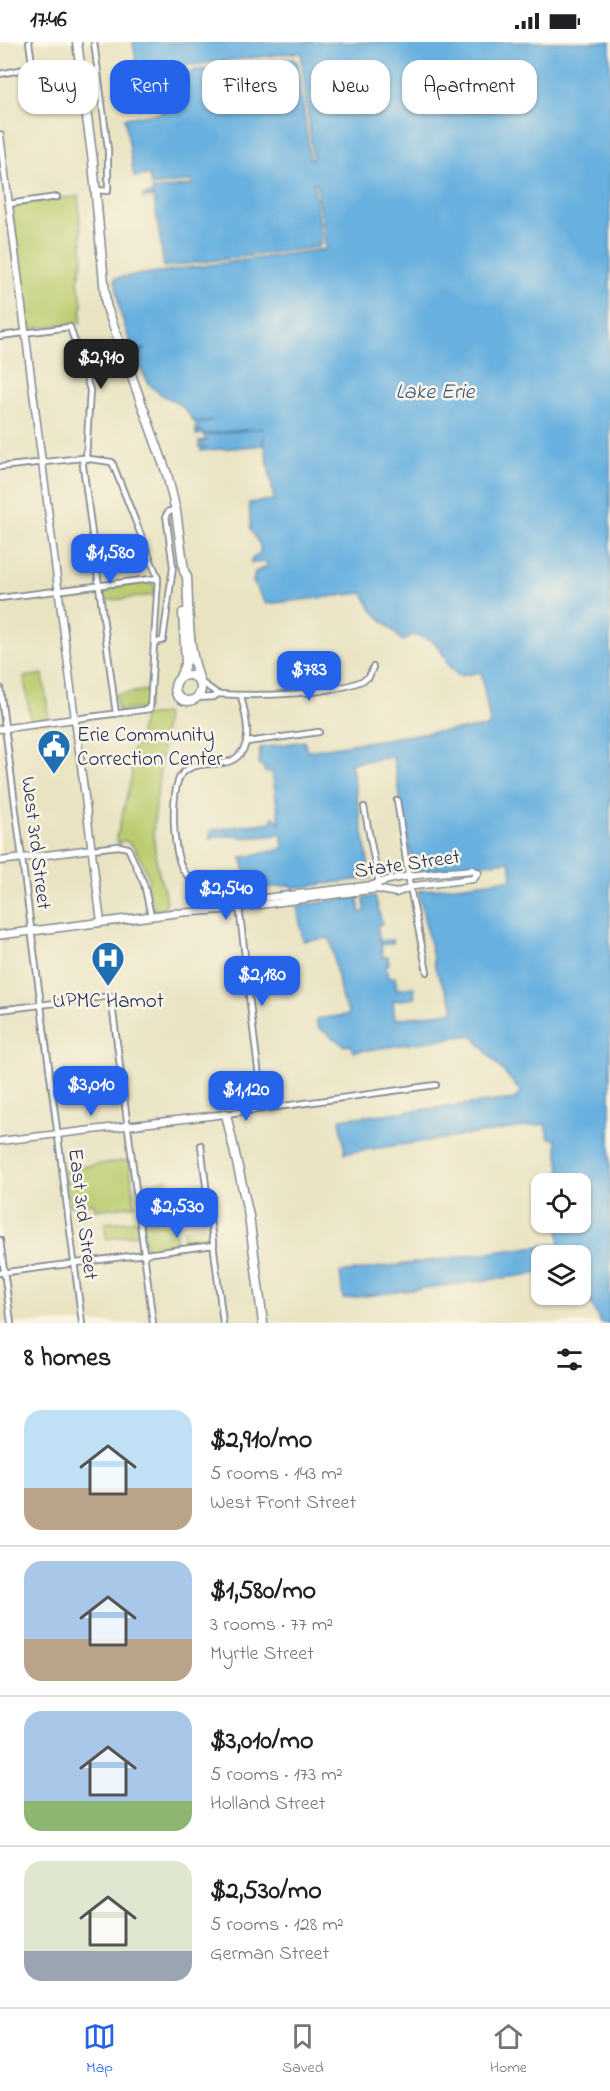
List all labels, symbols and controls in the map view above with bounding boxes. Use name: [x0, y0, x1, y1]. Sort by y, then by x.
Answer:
text: 17:46: [30, 5, 67, 37]
chip: Buy: [18, 60, 98, 114]
chip: Rent: [110, 60, 190, 114]
chip: Filters: [202, 60, 299, 114]
chip: New: [311, 60, 390, 114]
chip: Apartment: [402, 60, 537, 114]
pin: $2,910: [52, 339, 150, 390]
text: $2,910: [78, 344, 124, 373]
water label: Lake Erie: [396, 377, 476, 409]
pin: $1,580: [61, 534, 159, 585]
text: $1,580: [85, 539, 135, 568]
pin: $783: [273, 651, 345, 702]
text: $783: [291, 656, 327, 685]
place label: Erie Community Correction Center: [77, 721, 223, 775]
public building icon: Erie Community Correction Center: [36, 728, 72, 775]
street label: West 3rd Street: [12, 775, 58, 911]
street label: State Street: [352, 843, 462, 887]
pin: $2,540: [177, 870, 275, 921]
text: $2,540: [199, 875, 253, 904]
hospital icon: UPMC Hamot: [90, 940, 126, 987]
pin: $2,180: [213, 956, 311, 1007]
text: $2,180: [238, 961, 286, 990]
place label: UPMC Hamot: [52, 987, 164, 1017]
pin: $3,010: [42, 1066, 140, 1117]
text: $3,010: [67, 1071, 115, 1100]
pin: $1,120: [197, 1071, 295, 1122]
text: $1,120: [223, 1076, 269, 1105]
street label: East 3rd Street: [59, 1147, 105, 1282]
map controls: [531, 1173, 591, 1305]
button: locate: [531, 1173, 591, 1233]
pin: $2,530: [128, 1188, 226, 1239]
text: $2,530: [150, 1193, 204, 1222]
button: layers: [531, 1245, 591, 1305]
text: 8 homes: [24, 1340, 111, 1378]
icon: filters: [553, 1343, 586, 1376]
text: $2,910/mo: [210, 1422, 312, 1460]
icon: home: [72, 1434, 144, 1506]
text: 5 rooms · 143 m²: [210, 1460, 343, 1489]
text: West Front Street: [210, 1489, 356, 1518]
text: $1,580/mo: [210, 1573, 316, 1611]
icon: home: [72, 1585, 144, 1657]
text: 3 rooms · 77 m²: [210, 1611, 333, 1640]
text: Myrtle Street: [210, 1640, 314, 1669]
text: $3,010/mo: [210, 1723, 313, 1761]
icon: home: [72, 1735, 144, 1807]
text: 5 rooms · 173 m²: [210, 1761, 343, 1790]
text: Holland Street: [210, 1790, 325, 1819]
text: $2,530/mo: [210, 1873, 322, 1911]
icon: home: [72, 1885, 144, 1957]
text: 5 rooms · 128 m²: [210, 1911, 344, 1940]
text: German Street: [210, 1940, 329, 1969]
tab: Map: [83, 2020, 116, 2080]
tab: Saved: [282, 2020, 324, 2080]
tab: Home: [490, 2020, 527, 2080]

